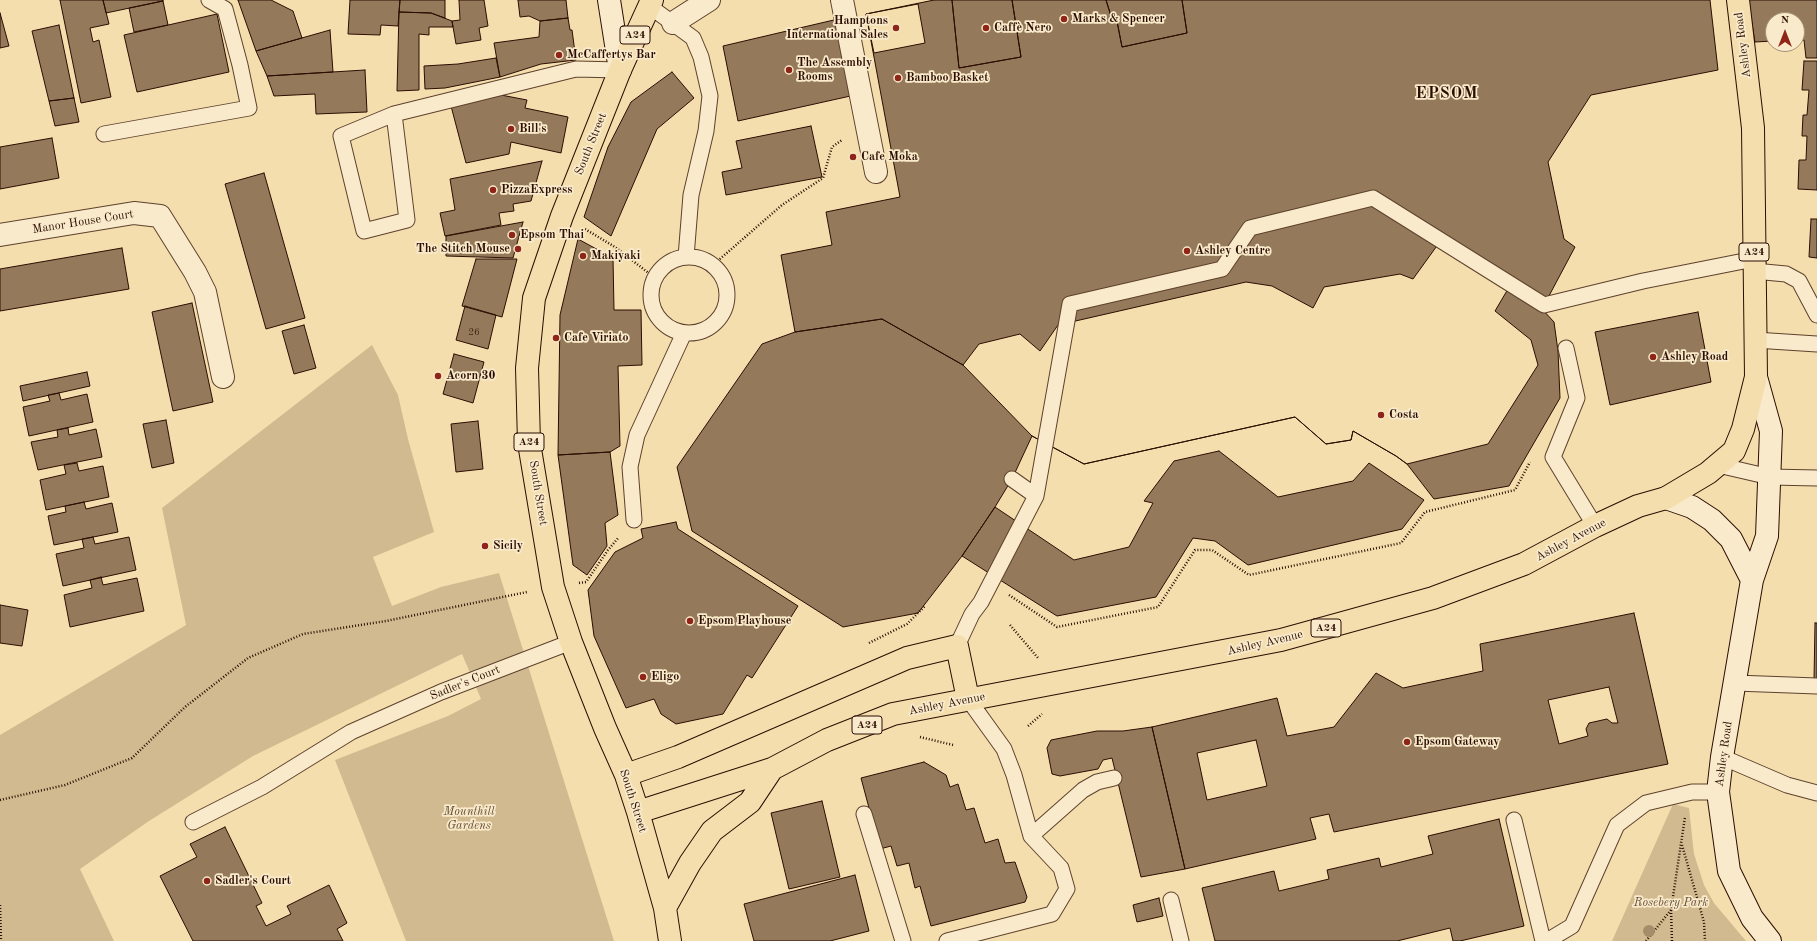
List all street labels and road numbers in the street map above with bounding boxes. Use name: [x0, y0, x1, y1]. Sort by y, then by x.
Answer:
street label: Ashley Road: [1732, 11, 1754, 79]
road number: A24: [620, 26, 650, 44]
street label: South Street: [572, 111, 610, 177]
street label: Manor House Court: [31, 207, 135, 237]
road number: A24: [1739, 243, 1769, 261]
road number: A24: [514, 433, 544, 451]
street label: South Street: [526, 459, 550, 527]
street label: Ashley Avenue: [1533, 515, 1609, 565]
road number: A24: [1311, 619, 1341, 637]
street label: Ashley Avenue: [1226, 627, 1304, 659]
street label: Sadler's Court: [428, 662, 502, 704]
street label: Ashley Avenue: [908, 690, 986, 718]
road number: A24: [852, 716, 882, 734]
street label: Ashley Road: [1712, 720, 1736, 788]
street label: South Street: [616, 768, 650, 834]

